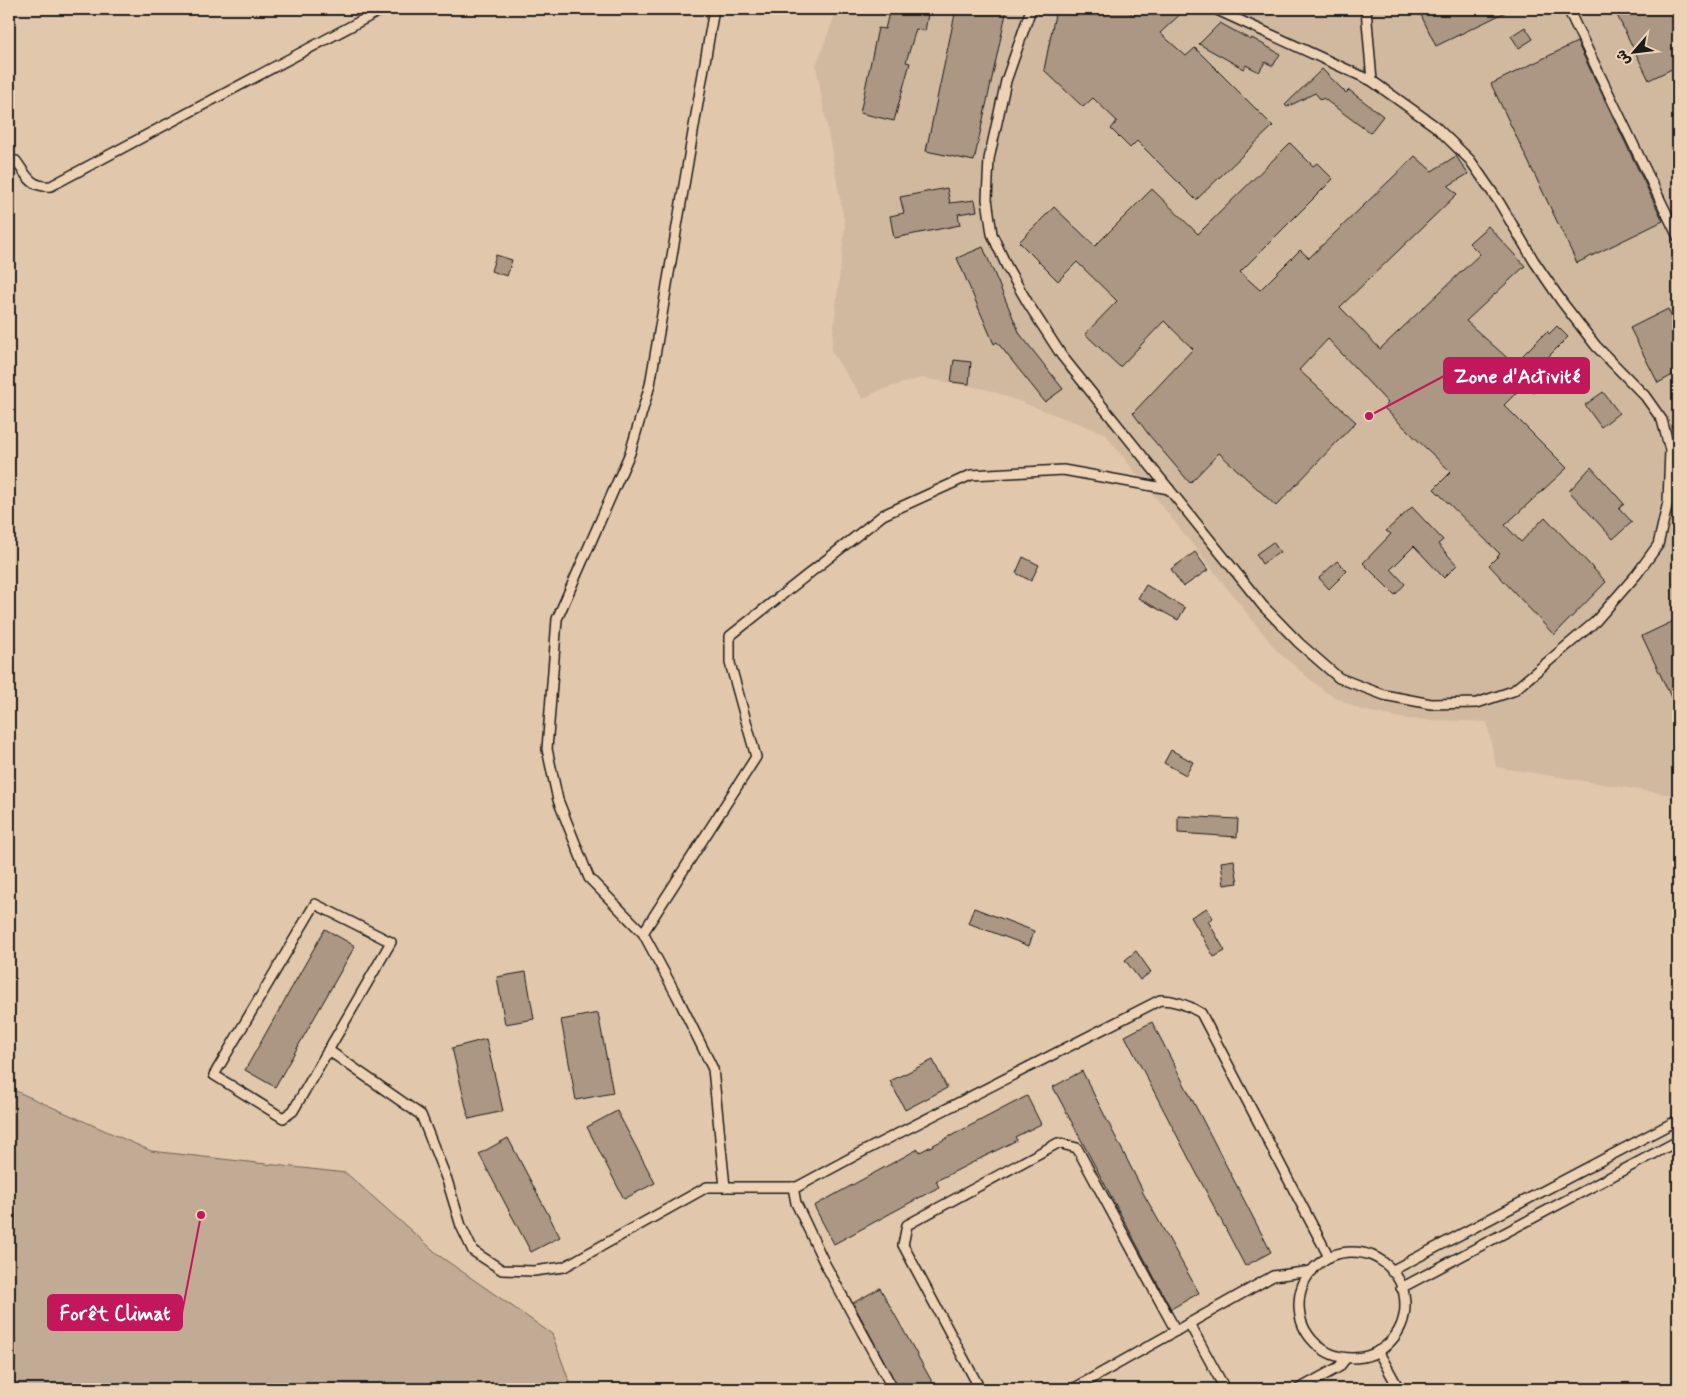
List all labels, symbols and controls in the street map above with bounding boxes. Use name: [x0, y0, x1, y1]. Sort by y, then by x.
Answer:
north arrow: [1610, 28, 1660, 78]
text: ش: [1612, 47, 1635, 69]
callout: Zone d'Activité: [1444, 358, 1589, 393]
text: Zone d'Activité: [1454, 364, 1581, 391]
callout: Forêt Climat: [48, 1295, 182, 1330]
text: Forêt Climat: [60, 1301, 171, 1328]

